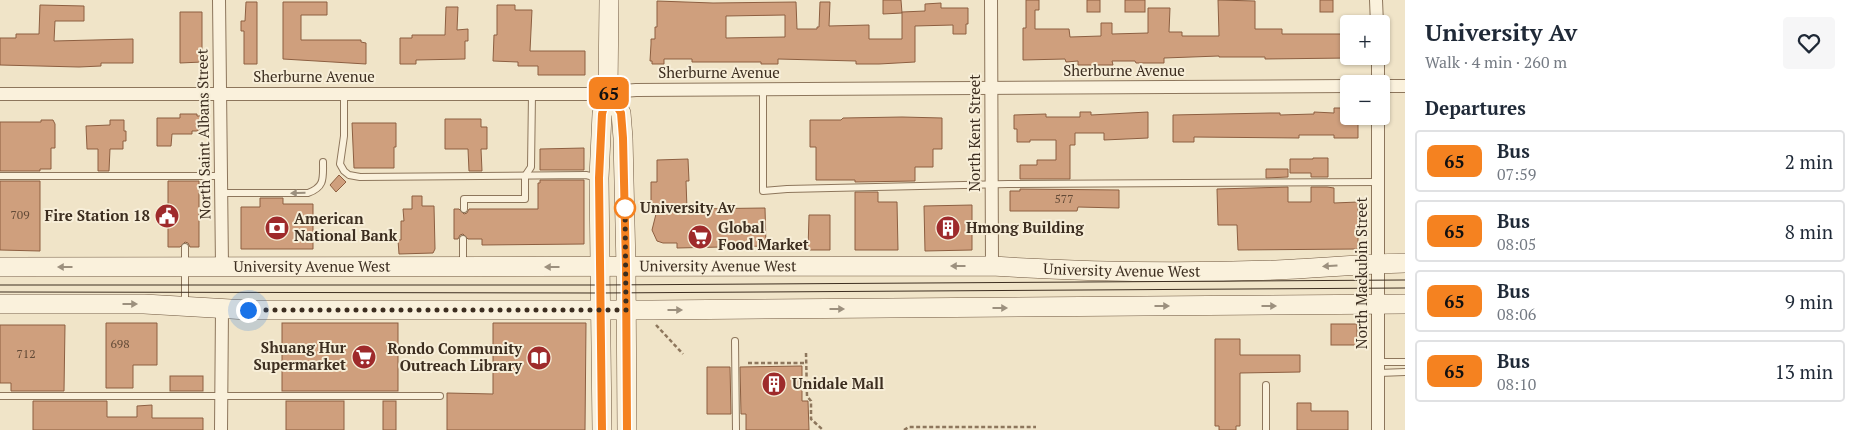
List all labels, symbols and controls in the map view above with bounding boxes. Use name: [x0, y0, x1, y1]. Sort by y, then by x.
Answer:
map controls: [1340, 15, 1390, 125]
button: +: [1340, 15, 1390, 65]
text: University Av: [1425, 16, 1577, 48]
button: heart: [1783, 17, 1835, 69]
street label: North Saint Albans Street: [192, 48, 214, 219]
text: Walk · 4 min · 260 m: [1425, 51, 1567, 73]
street label: Sherburne Avenue: [1063, 60, 1185, 80]
street label: Sherburne Avenue: [658, 62, 780, 82]
street label: Sherburne Avenue: [253, 66, 375, 86]
street label: North Kent Street: [964, 74, 984, 192]
button: −: [1340, 75, 1390, 125]
line badge: 65: [586, 77, 632, 109]
text: 65: [599, 81, 619, 105]
text: Departures: [1425, 95, 1526, 120]
text: Bus: [1497, 138, 1530, 163]
text: 65: [1444, 149, 1465, 173]
text: 2 min: [1785, 149, 1833, 174]
text: 07:59: [1497, 163, 1536, 185]
one-way arrow: [290, 190, 306, 198]
house number: 577: [1054, 191, 1074, 206]
street label: North Mackubin Street: [1351, 196, 1371, 349]
marker: University Av: [614, 197, 636, 219]
place label: University Av: [640, 197, 736, 217]
public building icon: Fire Station 18: [154, 203, 180, 229]
place label: Fire Station 18: [45, 205, 150, 225]
house number: 709: [10, 207, 30, 222]
place label: American National Bank: [294, 208, 397, 245]
text: Bus: [1497, 208, 1530, 233]
bank icon: American National Bank: [264, 215, 290, 241]
building icon: Hmong Building: [935, 215, 961, 241]
place label: Global Food Market: [718, 217, 809, 254]
place label: Hmong Building: [966, 217, 1084, 237]
text: 65: [1444, 219, 1465, 243]
text: 8 min: [1785, 219, 1833, 244]
supermarket icon: Global Food Market: [687, 224, 713, 250]
text: 08:05: [1497, 233, 1536, 255]
street label: University Avenue West: [639, 255, 797, 275]
street label: University Avenue West: [233, 256, 391, 276]
street label: University Avenue West: [1043, 258, 1201, 281]
one-way arrow: [950, 262, 966, 270]
one-way arrow: [1322, 262, 1338, 270]
one-way arrow: [57, 263, 73, 271]
one-way arrow: [544, 263, 560, 271]
text: Bus: [1497, 278, 1530, 303]
text: 65: [1444, 289, 1465, 313]
text: 9 min: [1785, 289, 1833, 314]
your location: [236, 298, 261, 323]
one-way arrow: [122, 300, 138, 308]
one-way arrow: [1155, 302, 1171, 310]
one-way arrow: [1261, 302, 1277, 310]
one-way arrow: [992, 303, 1008, 311]
text: 08:06: [1497, 303, 1536, 325]
one-way arrow: [830, 305, 846, 313]
one-way arrow: [667, 306, 683, 314]
house number: 698: [110, 336, 130, 351]
place label: Shuang Hur Supermarket: [253, 337, 347, 374]
place label: Rondo Community Outreach Library: [388, 338, 523, 375]
supermarket icon: Shuang Hur Supermarket: [351, 344, 377, 370]
library icon: Rondo Community Outreach Library: [526, 345, 552, 371]
house number: 712: [16, 346, 36, 361]
text: Bus: [1497, 348, 1530, 373]
text: 65: [1444, 359, 1465, 383]
text: 13 min: [1775, 359, 1833, 384]
building icon: Unidale Mall: [761, 371, 787, 397]
place label: Unidale Mall: [792, 373, 884, 393]
text: 08:10: [1497, 373, 1536, 395]

